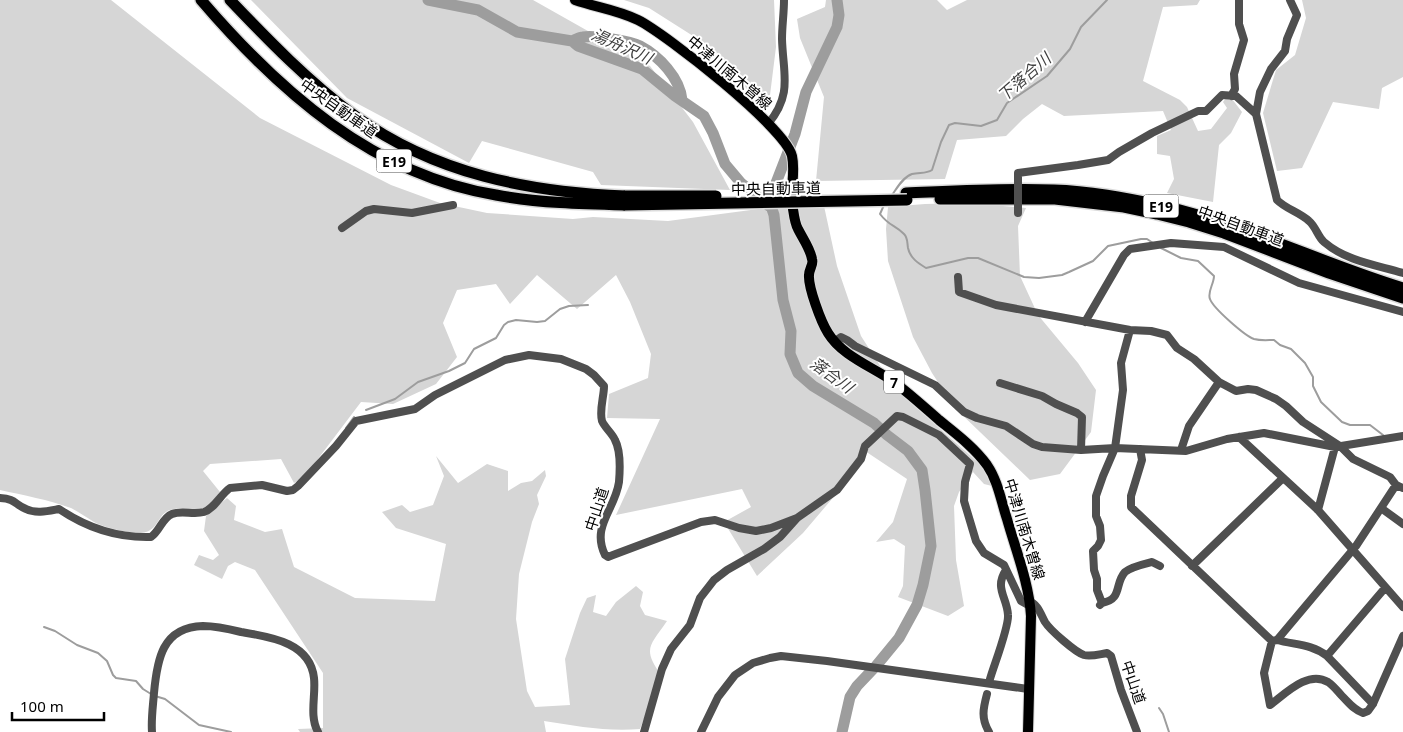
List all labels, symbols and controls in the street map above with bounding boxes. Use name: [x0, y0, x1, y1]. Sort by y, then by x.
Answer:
water label: 湯舟沢川: [588, 23, 658, 70]
street label: 中津川南木曽線: [683, 31, 777, 113]
water label: 下落合川: [993, 46, 1057, 106]
street label: 中央自動車道: [296, 74, 382, 142]
road number: E19: [376, 150, 412, 172]
street label: 中央自動車道: [731, 177, 821, 199]
road number: E19: [1144, 195, 1178, 218]
street label: 中央自動車道: [1195, 200, 1287, 250]
water label: 落合川: [806, 352, 859, 399]
road number: 7: [884, 371, 904, 394]
street label: 中津川南木曽線: [1000, 476, 1050, 582]
street label: 中山道: [580, 485, 612, 533]
street label: 中山道: [1117, 657, 1151, 707]
scale bar: [12, 690, 105, 722]
text: 100 m: [20, 696, 64, 716]

